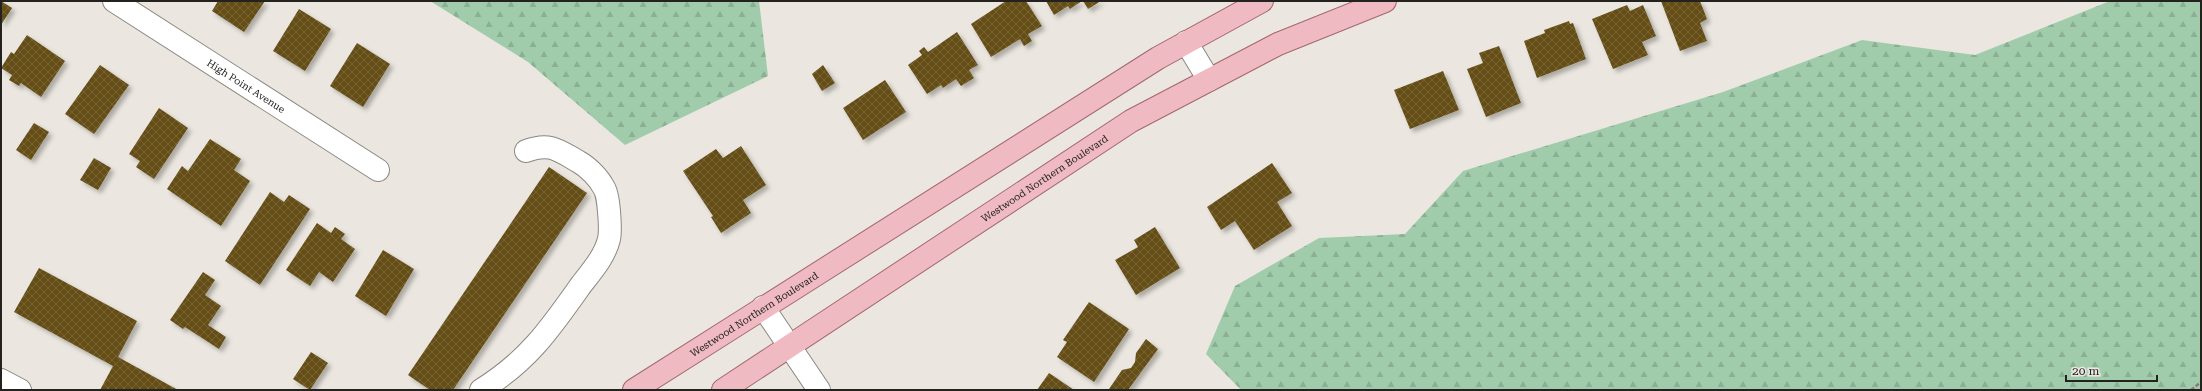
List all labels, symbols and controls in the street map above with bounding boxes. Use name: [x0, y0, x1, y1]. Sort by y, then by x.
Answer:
street label: High Point Avenue: [205, 57, 287, 115]
street label: Westwood Northern Boulevard: [979, 132, 1111, 224]
street label: Westwood Northern Boulevard: [688, 270, 821, 359]
scale bar: [2066, 357, 2157, 383]
text: 20 m: [2072, 364, 2099, 378]

